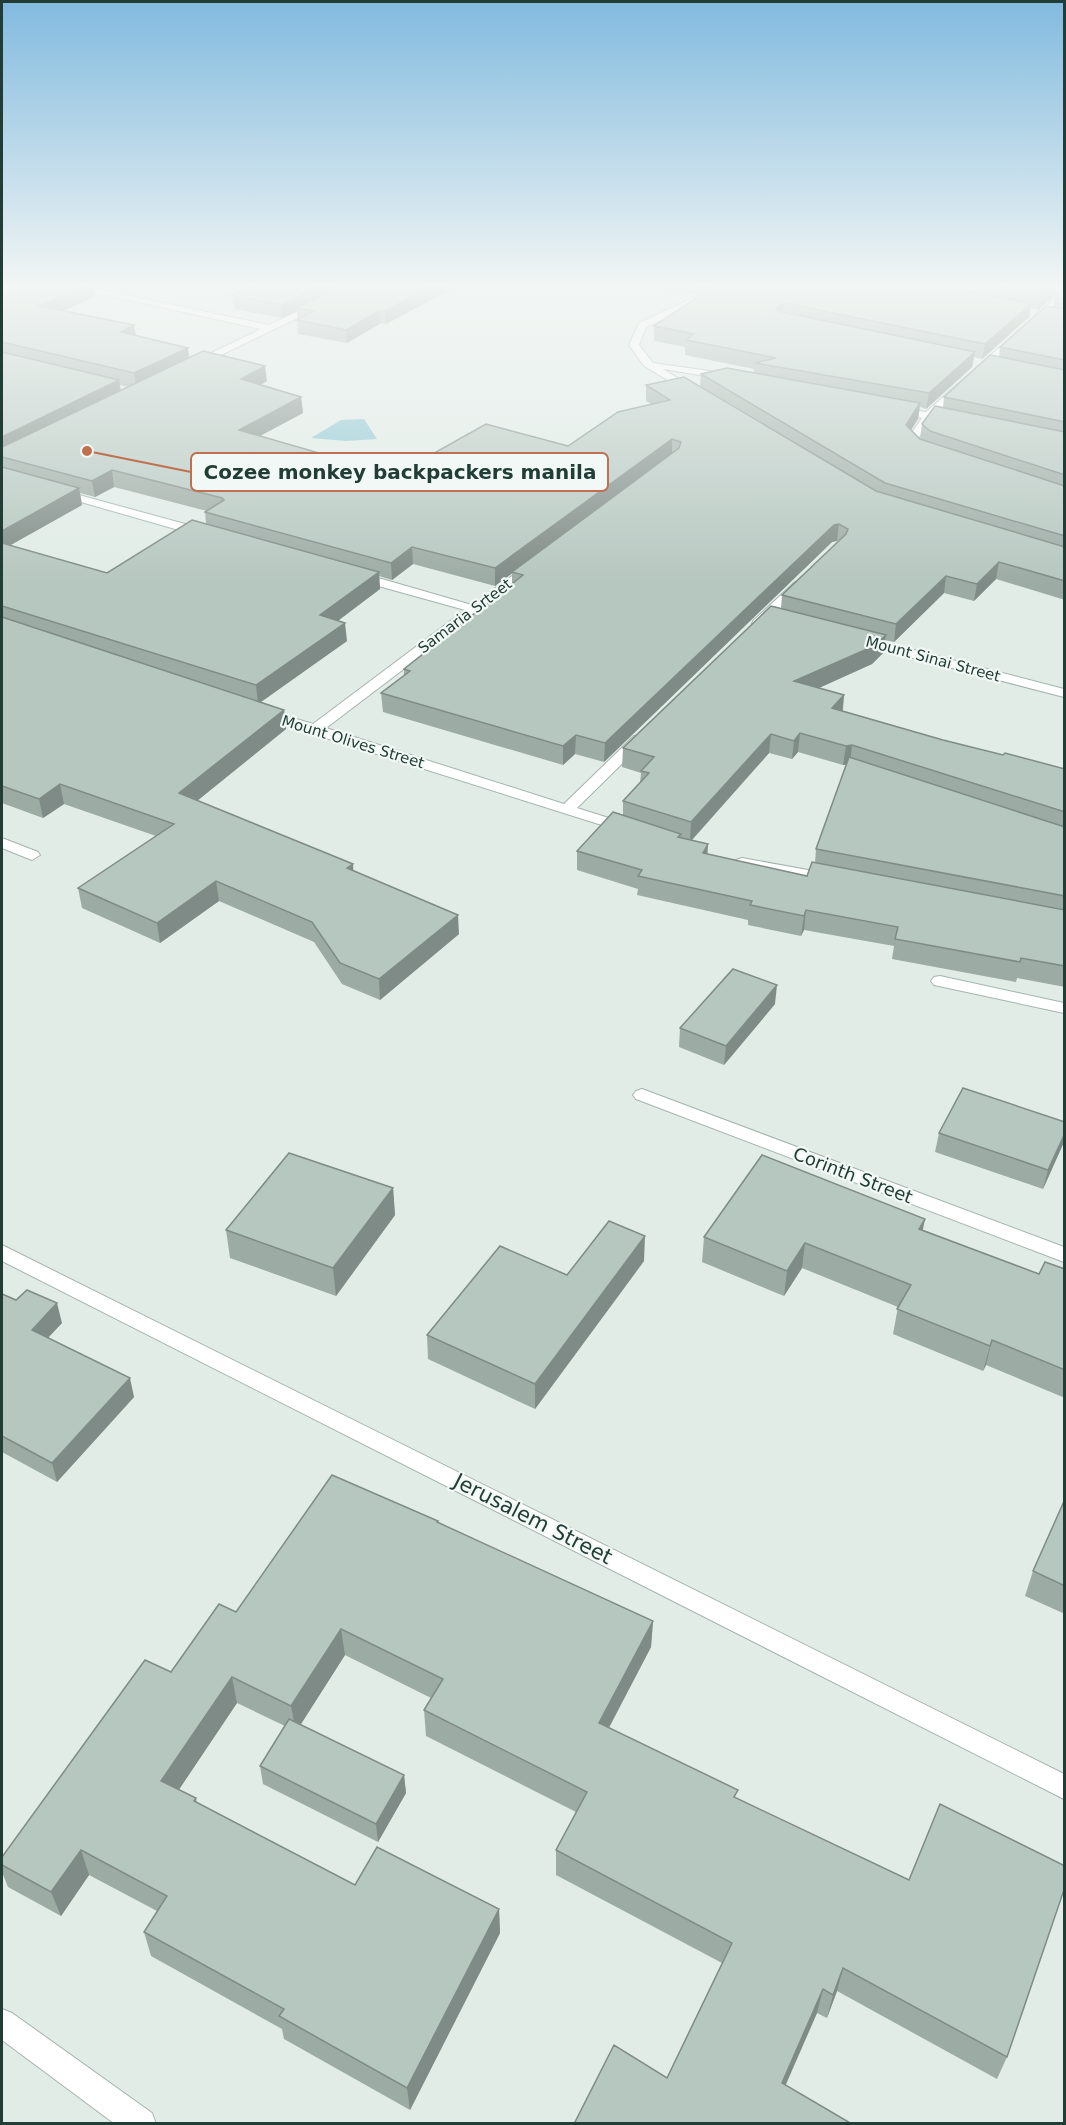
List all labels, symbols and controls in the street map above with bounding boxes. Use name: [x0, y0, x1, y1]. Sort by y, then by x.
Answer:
callout: Cozee monkey backpackers manila: [191, 453, 608, 491]
text: Cozee monkey backpackers manila: [204, 460, 596, 484]
street label: Samaria Srteet: [415, 575, 516, 657]
street label: Mount Sinai Street: [864, 632, 1002, 686]
street label: Mount Olives Street: [280, 712, 427, 772]
street label: Corinth Street: [790, 1143, 916, 1207]
street label: Jerusalem Street: [448, 1468, 616, 1569]

